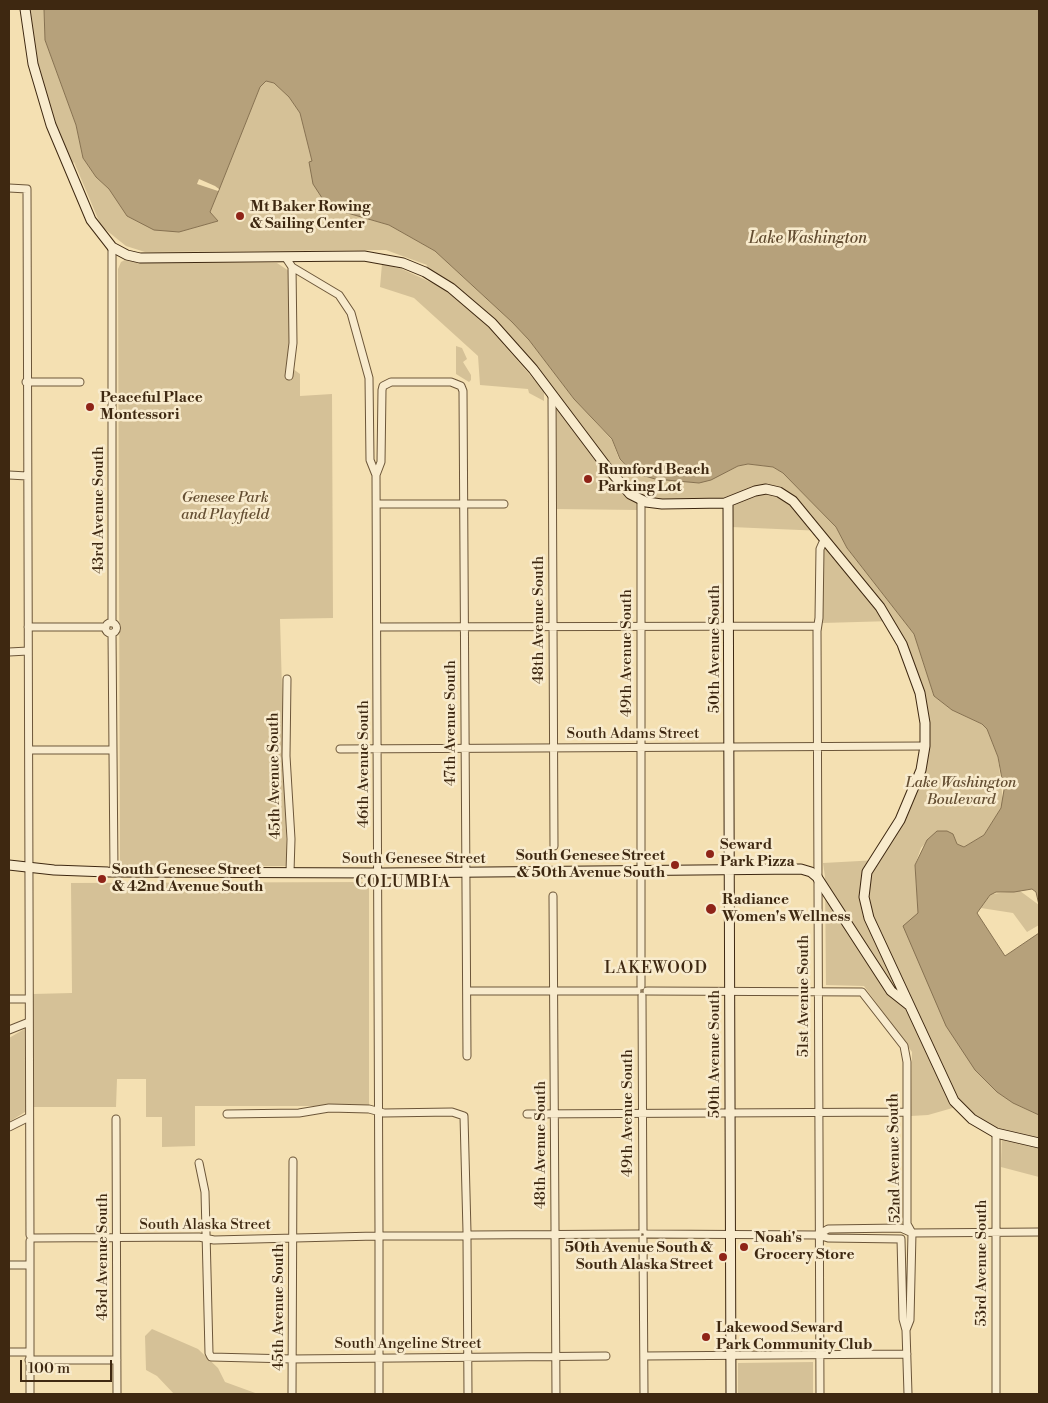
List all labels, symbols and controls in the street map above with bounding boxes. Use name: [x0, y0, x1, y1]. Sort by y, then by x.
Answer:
place label: Mt Baker Rowing & Sailing Center: [250, 198, 370, 233]
marker: Mt Baker Rowing & Sailing Center: [234, 210, 246, 222]
water label: Lake Washington: [749, 229, 867, 249]
place label: Peaceful Place Montessori: [100, 389, 203, 424]
marker: Peaceful Place Montessori: [84, 401, 96, 413]
street label: 43rd Avenue South: [90, 446, 108, 574]
place label: Rumford Beach Parking Lot: [598, 461, 710, 496]
marker: Rumford Beach Parking Lot: [582, 473, 594, 485]
park label: Genesee Park and Playfield: [181, 489, 269, 524]
street label: 48th Avenue South: [530, 556, 548, 684]
street label: 50th Avenue South: [706, 585, 724, 713]
street label: 49th Avenue South: [618, 589, 636, 717]
street label: 47th Avenue South: [442, 660, 460, 786]
street label: 46th Avenue South: [355, 700, 373, 828]
street label: 45th Avenue South: [265, 712, 285, 840]
street label: South Adams Street: [567, 725, 699, 743]
park label: Lake Washington Boulevard: [905, 774, 1017, 809]
place label: Seward Park Pizza: [720, 836, 795, 871]
place label: South Genesee Street & 50th Avenue South: [516, 847, 665, 882]
marker: Seward Park Pizza: [704, 848, 716, 860]
street label: South Genesee Street: [342, 850, 486, 868]
marker: South Genesee Street & 50th Avenue South: [669, 859, 681, 871]
place label: South Genesee Street & 42nd Avenue South: [112, 861, 263, 896]
marker: South Genesee Street & 42nd Avenue South: [96, 873, 108, 885]
district label: COLUMBIA: [354, 873, 452, 893]
place label: Radiance Women's Wellness: [722, 891, 850, 926]
marker: Radiance Women's Wellness: [704, 902, 718, 916]
street label: 51st Avenue South: [795, 935, 813, 1057]
district label: LAKEWOOD: [603, 959, 709, 979]
street label: 50th Avenue South: [706, 990, 724, 1118]
street label: 49th Avenue South: [619, 1049, 637, 1177]
street label: 48th Avenue South: [532, 1081, 550, 1209]
street label: 52nd Avenue South: [885, 1093, 905, 1223]
street label: 43rd Avenue South: [94, 1193, 112, 1321]
street label: 53rd Avenue South: [973, 1199, 991, 1327]
street label: South Alaska Street: [139, 1216, 271, 1234]
place label: Noah's Grocery Store: [754, 1229, 854, 1264]
place label: 50th Avenue South & South Alaska Street: [565, 1239, 713, 1274]
marker: Noah's Grocery Store: [738, 1241, 750, 1253]
street label: 45th Avenue South: [270, 1243, 288, 1371]
marker: 50th Avenue South & South Alaska Street: [717, 1251, 729, 1263]
place label: Lakewood Seward Park Community Club: [716, 1319, 872, 1354]
marker: Lakewood Seward Park Community Club: [700, 1331, 712, 1343]
street label: South Angeline Street: [334, 1335, 482, 1353]
scale bar: [22, 1350, 115, 1382]
text: 100 m: [28, 1359, 70, 1378]

